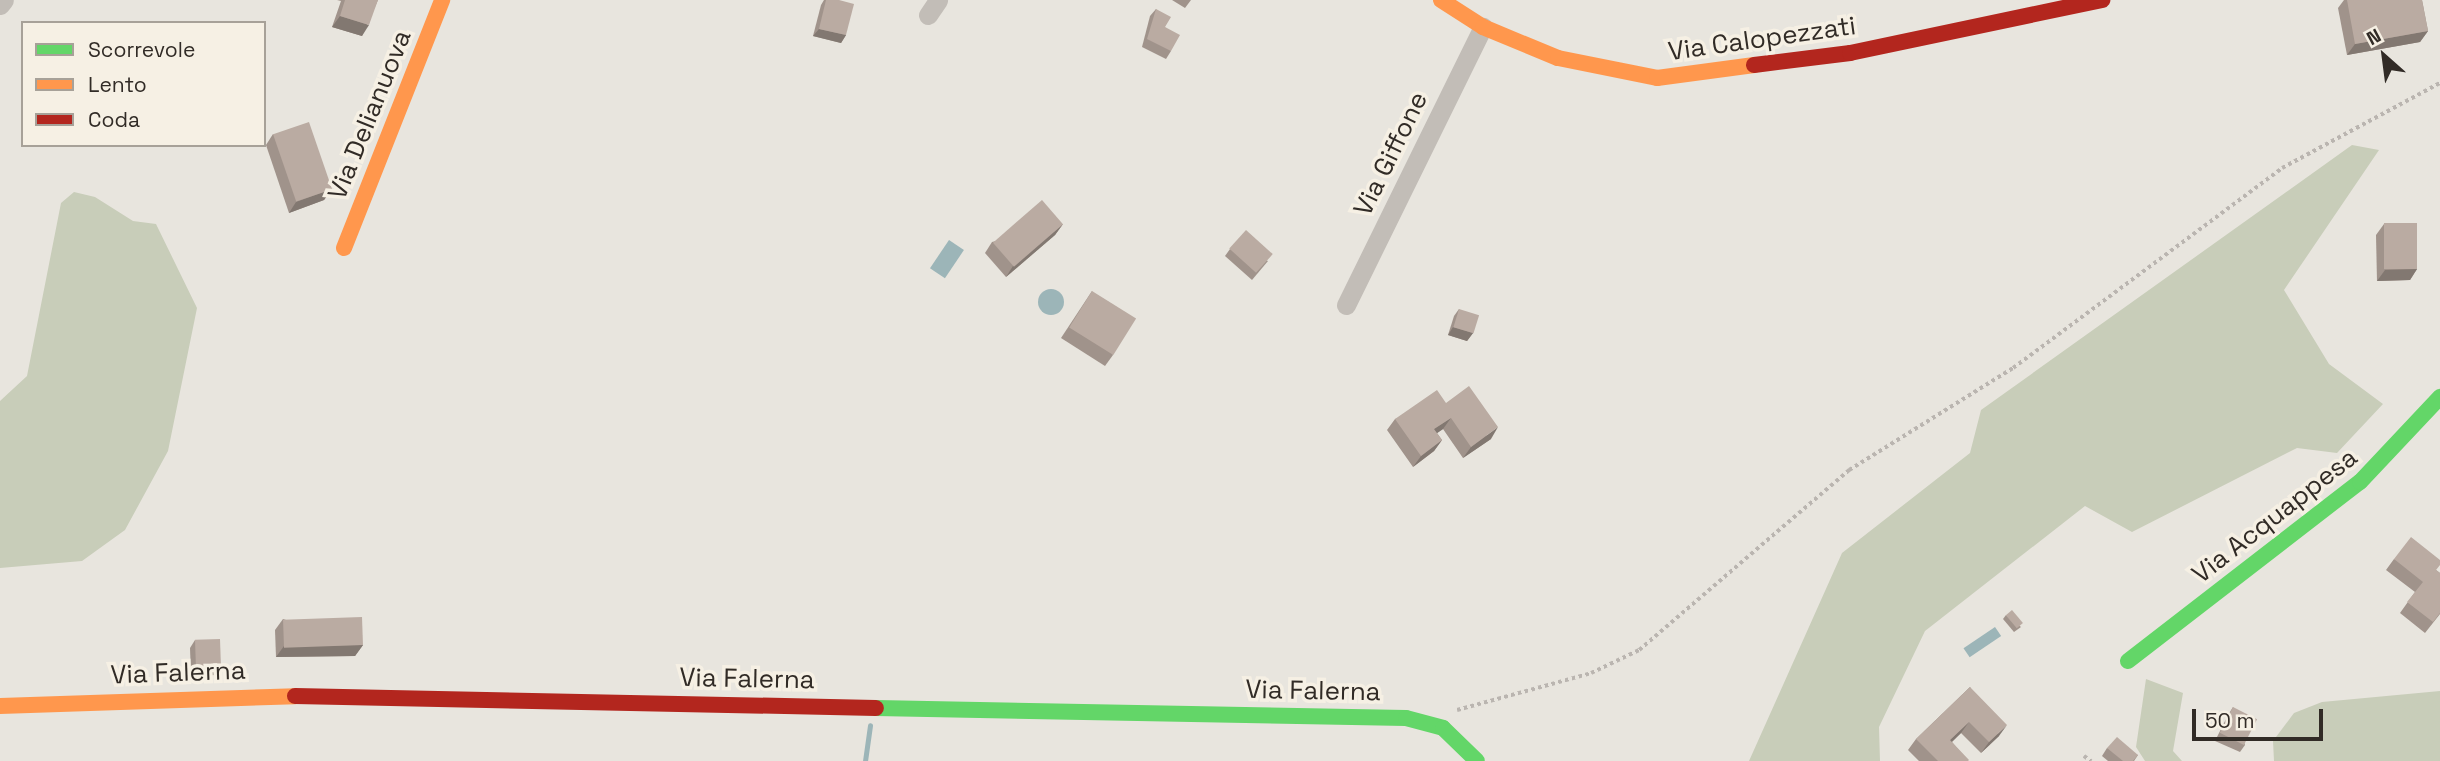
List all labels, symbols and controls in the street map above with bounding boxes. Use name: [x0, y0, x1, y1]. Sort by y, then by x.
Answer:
street label: Via Calopezzati: [1666, 10, 1858, 68]
legend: [21, 21, 266, 147]
north arrow: [2349, 21, 2419, 91]
text: N: [2362, 23, 2385, 51]
street label: Via Delianuova: [322, 26, 418, 204]
text: Scorrevole: [88, 36, 195, 63]
text: Lento: [88, 71, 147, 98]
street label: Via Giffone: [1348, 87, 1434, 221]
text: Coda: [88, 106, 140, 133]
street label: Via Acquappesa: [2186, 442, 2364, 590]
street label: Via Falerna: [110, 655, 246, 691]
street label: Via Falerna: [679, 662, 815, 696]
street label: Via Falerna: [1245, 674, 1381, 708]
scale bar: [2195, 694, 2326, 738]
text: 50 m: [2205, 707, 2255, 734]

